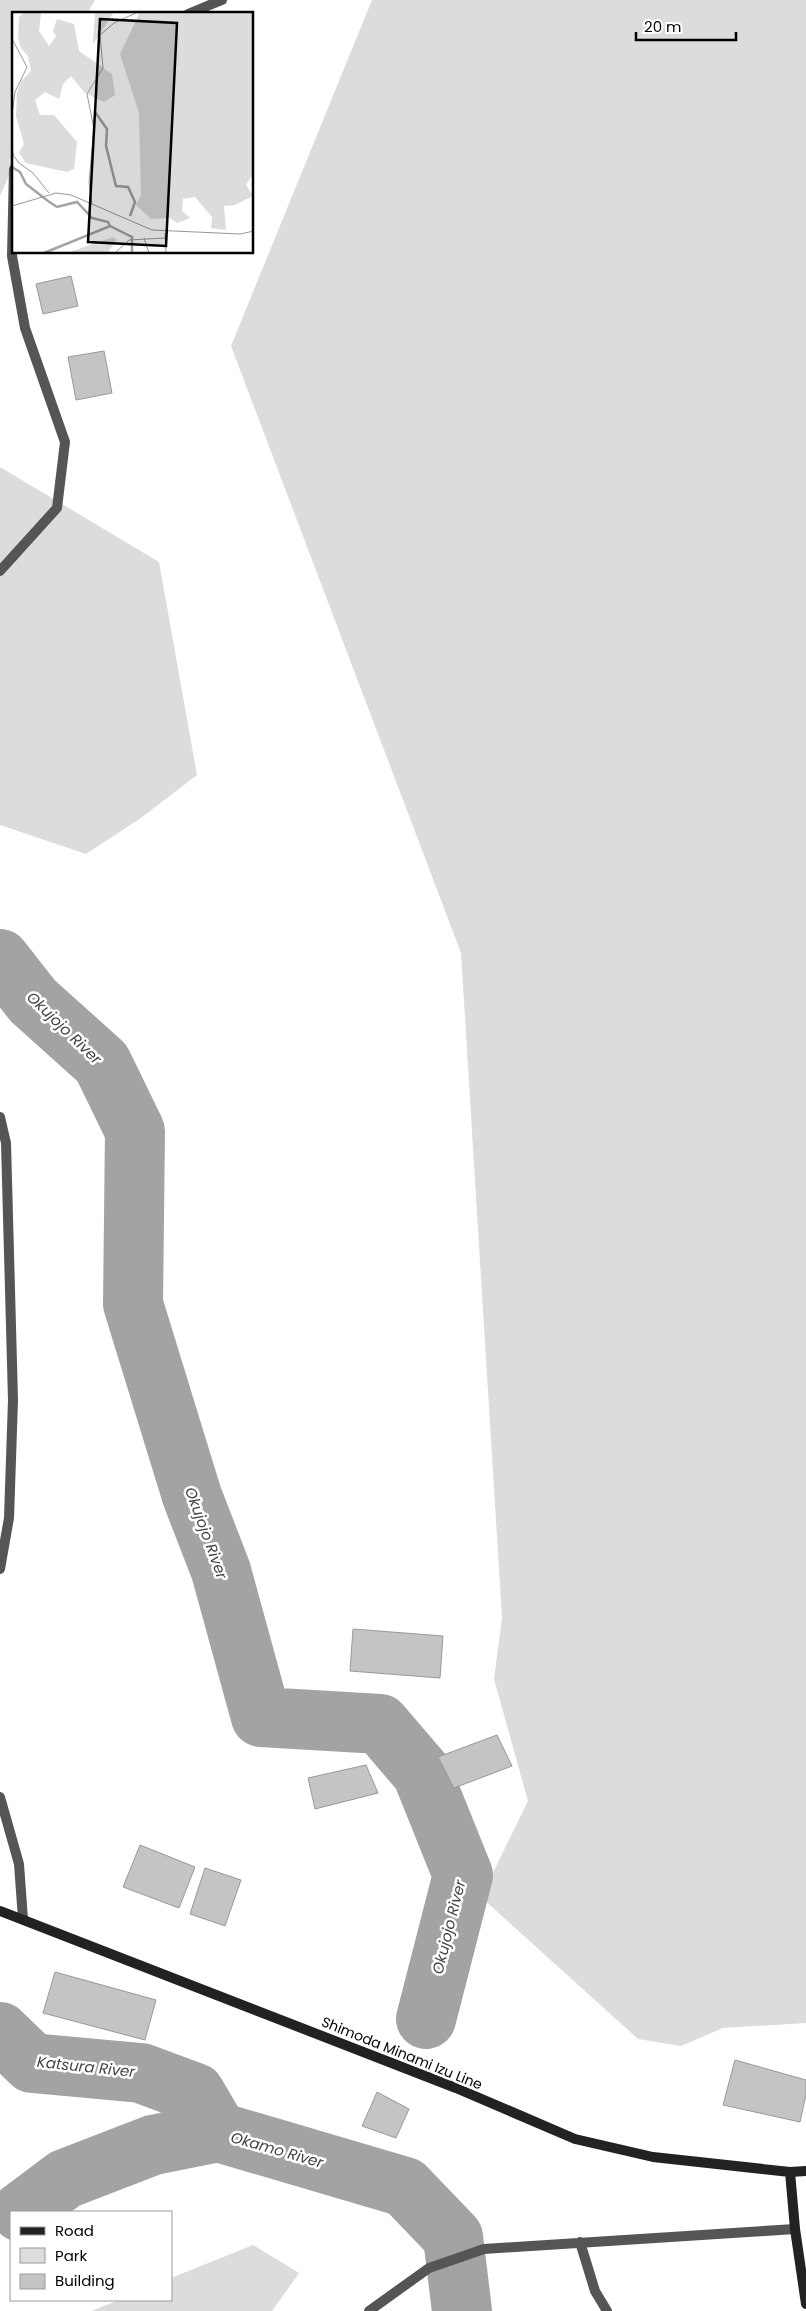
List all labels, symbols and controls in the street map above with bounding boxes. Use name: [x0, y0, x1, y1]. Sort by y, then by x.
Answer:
scale bar: [636, 10, 736, 42]
inset map: [12, 12, 254, 254]
text: 20 m: [644, 16, 682, 37]
water label: Okujojo River: [22, 987, 107, 1069]
water label: Okujojo River: [180, 1484, 233, 1582]
water label: Okujojo River: [427, 1877, 470, 1976]
street label: Shimoda Minami Izu Line: [319, 2012, 486, 2095]
water label: Katsura River: [36, 2051, 136, 2082]
water label: Okamo River: [228, 2126, 326, 2173]
legend: [10, 2211, 172, 2301]
text: Road: [55, 2220, 94, 2241]
text: Park: [55, 2245, 87, 2266]
text: Building: [55, 2270, 115, 2291]

